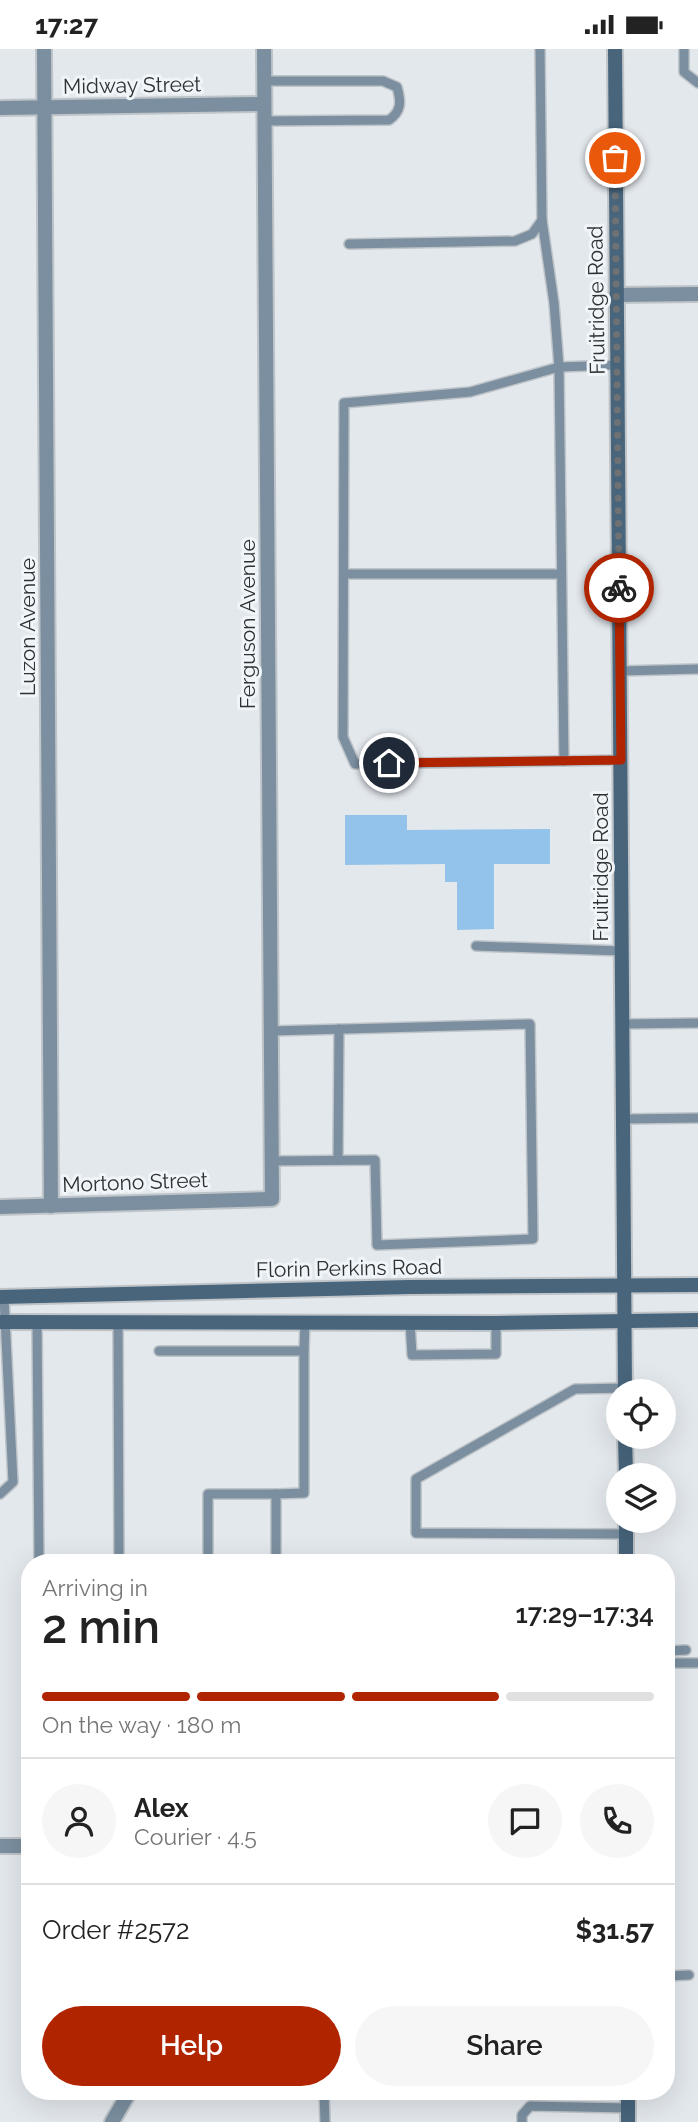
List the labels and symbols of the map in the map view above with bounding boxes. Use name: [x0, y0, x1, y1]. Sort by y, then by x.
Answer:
street label: Midway Street: [63, 71, 201, 99]
pin: [585, 128, 645, 188]
street label: Fruitridge Road: [582, 225, 610, 375]
street label: Ferguson Avenue: [235, 539, 260, 709]
courier: [584, 553, 654, 623]
street label: Luzon Avenue: [15, 558, 40, 696]
pin: [359, 733, 419, 793]
street label: Fruitridge Road: [588, 792, 613, 942]
street label: Mortono Street: [62, 1167, 208, 1197]
street label: Florin Perkins Road: [256, 1254, 442, 1282]

